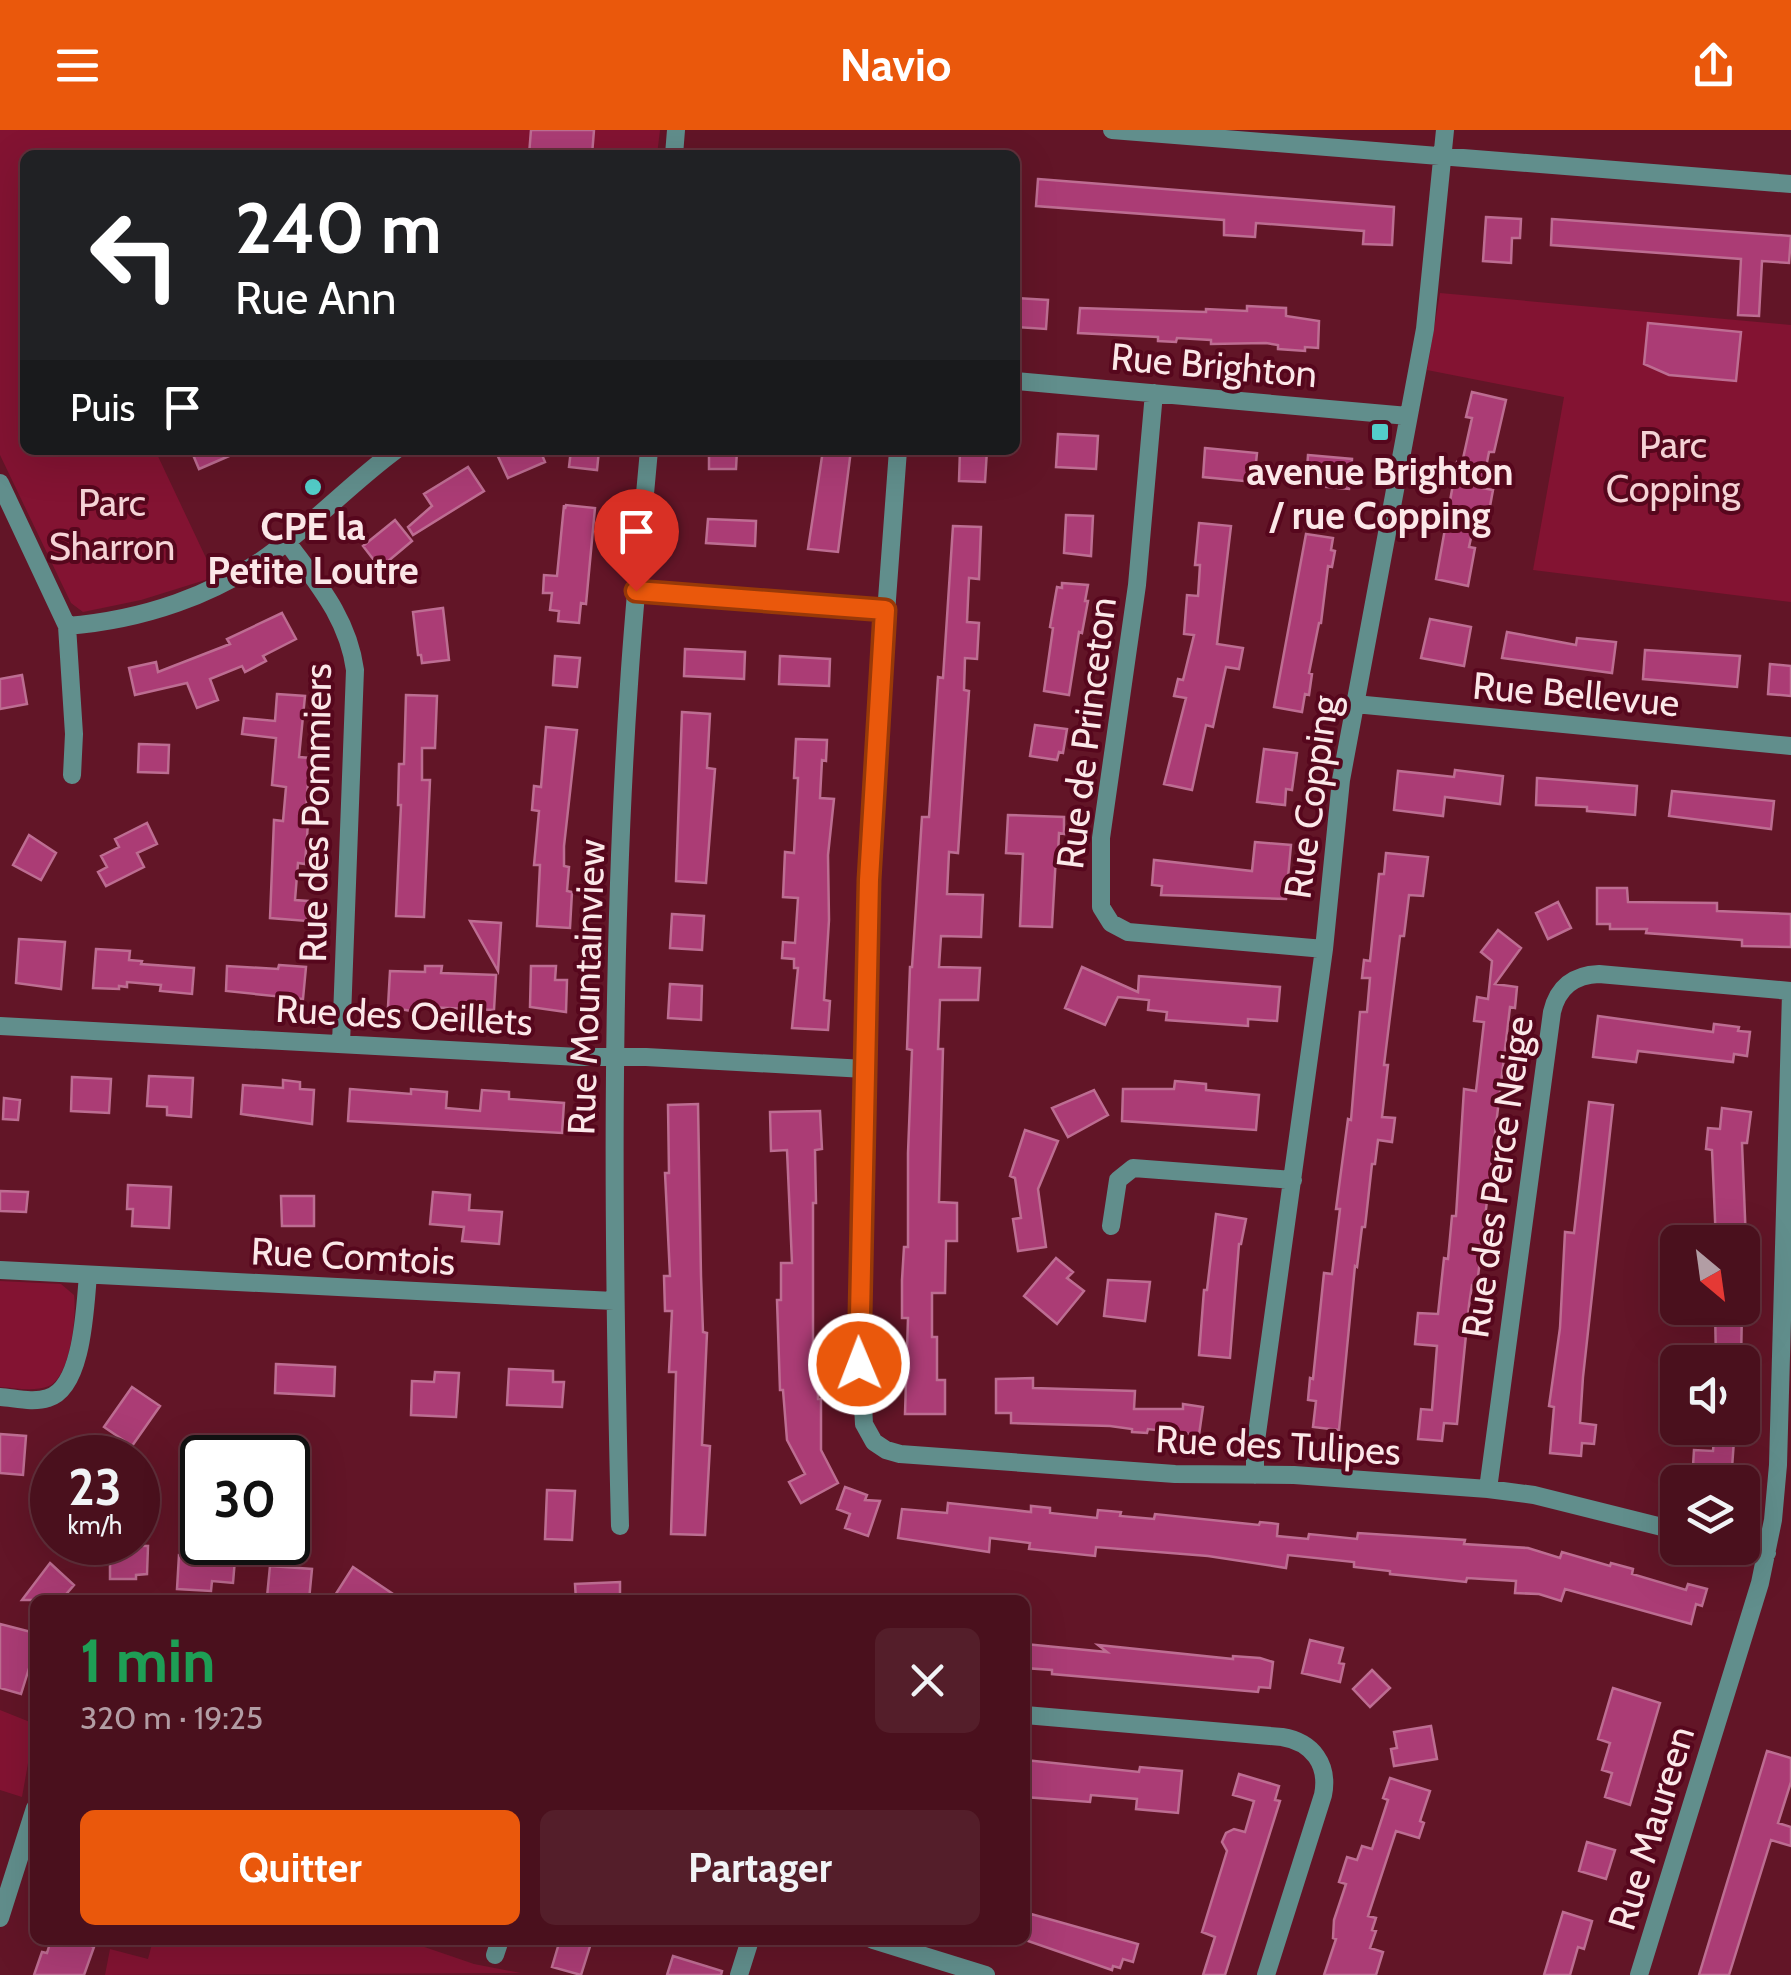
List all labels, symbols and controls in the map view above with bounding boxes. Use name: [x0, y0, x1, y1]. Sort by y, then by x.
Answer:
icon: menu: [50, 38, 105, 93]
text: Navio: [840, 38, 951, 92]
icon: share: [1686, 38, 1741, 93]
text: 240 m: [235, 185, 442, 271]
icon: left: [70, 190, 200, 320]
text: Rue Ann: [235, 271, 396, 325]
street label: Rue Brighton: [1109, 333, 1319, 397]
icon: arrive: [155, 380, 210, 435]
text: Puis: [70, 384, 135, 431]
marker: avenue Brighton / rue Copping: [1369, 421, 1391, 443]
park label: Parc Copping: [1606, 421, 1741, 512]
place label: avenue Brighton / rue Copping: [1247, 448, 1513, 539]
marker: CPE la Petite Loutre: [302, 476, 324, 498]
park label: Parc Sharron: [49, 479, 175, 570]
pin: [594, 489, 679, 592]
place label: CPE la Petite Loutre: [207, 503, 419, 594]
icon: arrive: [609, 504, 664, 559]
street label: Rue de Princeton: [1046, 594, 1126, 872]
street label: Rue Bellevue: [1471, 662, 1681, 726]
street label: Rue des Pommiers: [289, 663, 341, 963]
street label: Rue Copping: [1273, 691, 1349, 902]
street label: Rue Mountainview: [557, 838, 615, 1136]
street label: Rue des Oeillets: [274, 985, 534, 1045]
street label: Rue des Perce Neige: [1451, 1013, 1543, 1341]
north arrow: [1660, 1225, 1760, 1325]
map controls: [1660, 1225, 1760, 1565]
street label: Rue Comtois: [250, 1227, 456, 1285]
position arrow: [807, 1312, 911, 1416]
button: sound: [1660, 1345, 1760, 1445]
street label: Rue des Tulipes: [1154, 1415, 1402, 1475]
speed limit sign: 30: [180, 1435, 310, 1565]
text: 23: [68, 1457, 122, 1518]
button: layers: [1660, 1465, 1760, 1565]
text: km/h: [68, 1510, 122, 1540]
text: 1 min: [80, 1624, 215, 1697]
button: close: [875, 1628, 980, 1733]
text: 320 m · 19:25: [80, 1698, 263, 1737]
street label: Rue Maureen: [1598, 1720, 1704, 1936]
button: Quitter: [80, 1810, 520, 1925]
button: Partager: [540, 1810, 980, 1925]

